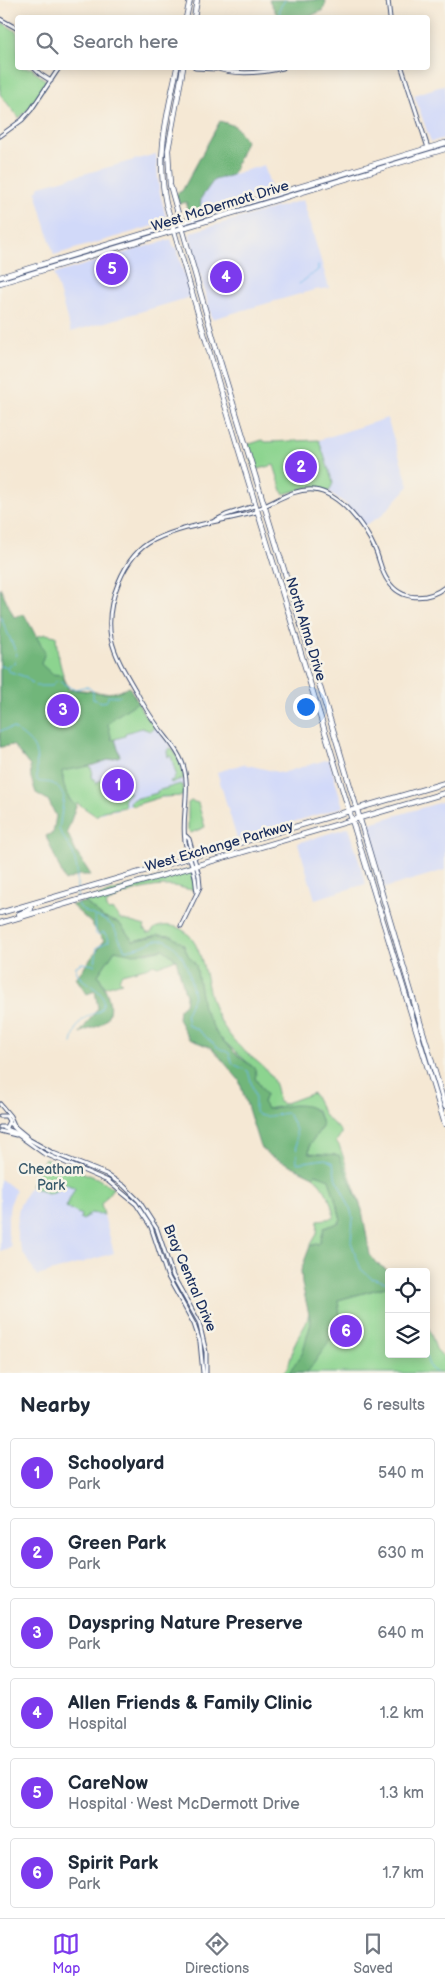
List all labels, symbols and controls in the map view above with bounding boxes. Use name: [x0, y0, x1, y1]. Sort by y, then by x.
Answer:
search box: [15, 15, 430, 70]
icon: search: [33, 29, 61, 57]
text: Search here: [73, 31, 178, 54]
street label: West McDermott Drive: [149, 177, 291, 235]
pin: 5: [96, 250, 128, 288]
pin: 4: [210, 258, 242, 296]
pin: 2: [285, 448, 317, 486]
street label: North Alma Drive: [282, 575, 330, 683]
pin: 3: [47, 691, 79, 729]
your location: [293, 694, 319, 720]
pin: 1: [102, 766, 134, 804]
street label: West Exchange Parkway: [143, 816, 296, 875]
park label: Cheatham Park: [18, 1161, 84, 1194]
street label: Bray Central Drive: [160, 1222, 220, 1334]
map controls: [385, 1268, 430, 1358]
button: locate: [385, 1268, 430, 1313]
pin: 6: [330, 1312, 362, 1350]
button: layers: [385, 1313, 430, 1358]
text: Nearby: [20, 1393, 90, 1418]
text: 6 results: [363, 1396, 425, 1415]
text: Schoolyard: [68, 1452, 164, 1475]
text: 1: [34, 1464, 40, 1483]
text: 540 m: [378, 1464, 424, 1483]
text: Park: [68, 1475, 100, 1494]
text: Green Park: [68, 1532, 166, 1555]
text: 2: [32, 1544, 42, 1563]
text: 630 m: [377, 1544, 424, 1563]
text: Park: [68, 1555, 100, 1574]
text: Dayspring Nature Preserve: [68, 1612, 303, 1635]
text: 3: [32, 1624, 42, 1643]
text: 640 m: [378, 1624, 424, 1643]
text: Park: [68, 1635, 100, 1654]
text: Allen Friends & Family Clinic: [68, 1692, 313, 1715]
text: 4: [32, 1704, 42, 1723]
text: 1.2 km: [380, 1704, 424, 1723]
text: Hospital: [68, 1715, 127, 1734]
text: CareNow: [68, 1772, 148, 1795]
text: 5: [32, 1784, 42, 1803]
text: 1.3 km: [379, 1784, 424, 1803]
text: Hospital · West McDermott Drive: [68, 1795, 300, 1814]
text: Spirit Park: [68, 1852, 158, 1875]
text: 6: [32, 1864, 42, 1883]
text: 1.7 km: [382, 1864, 424, 1883]
text: Park: [68, 1875, 100, 1894]
tab: Map: [52, 1930, 80, 1977]
tab: Directions: [185, 1930, 249, 1977]
tab: Saved: [353, 1930, 393, 1977]

